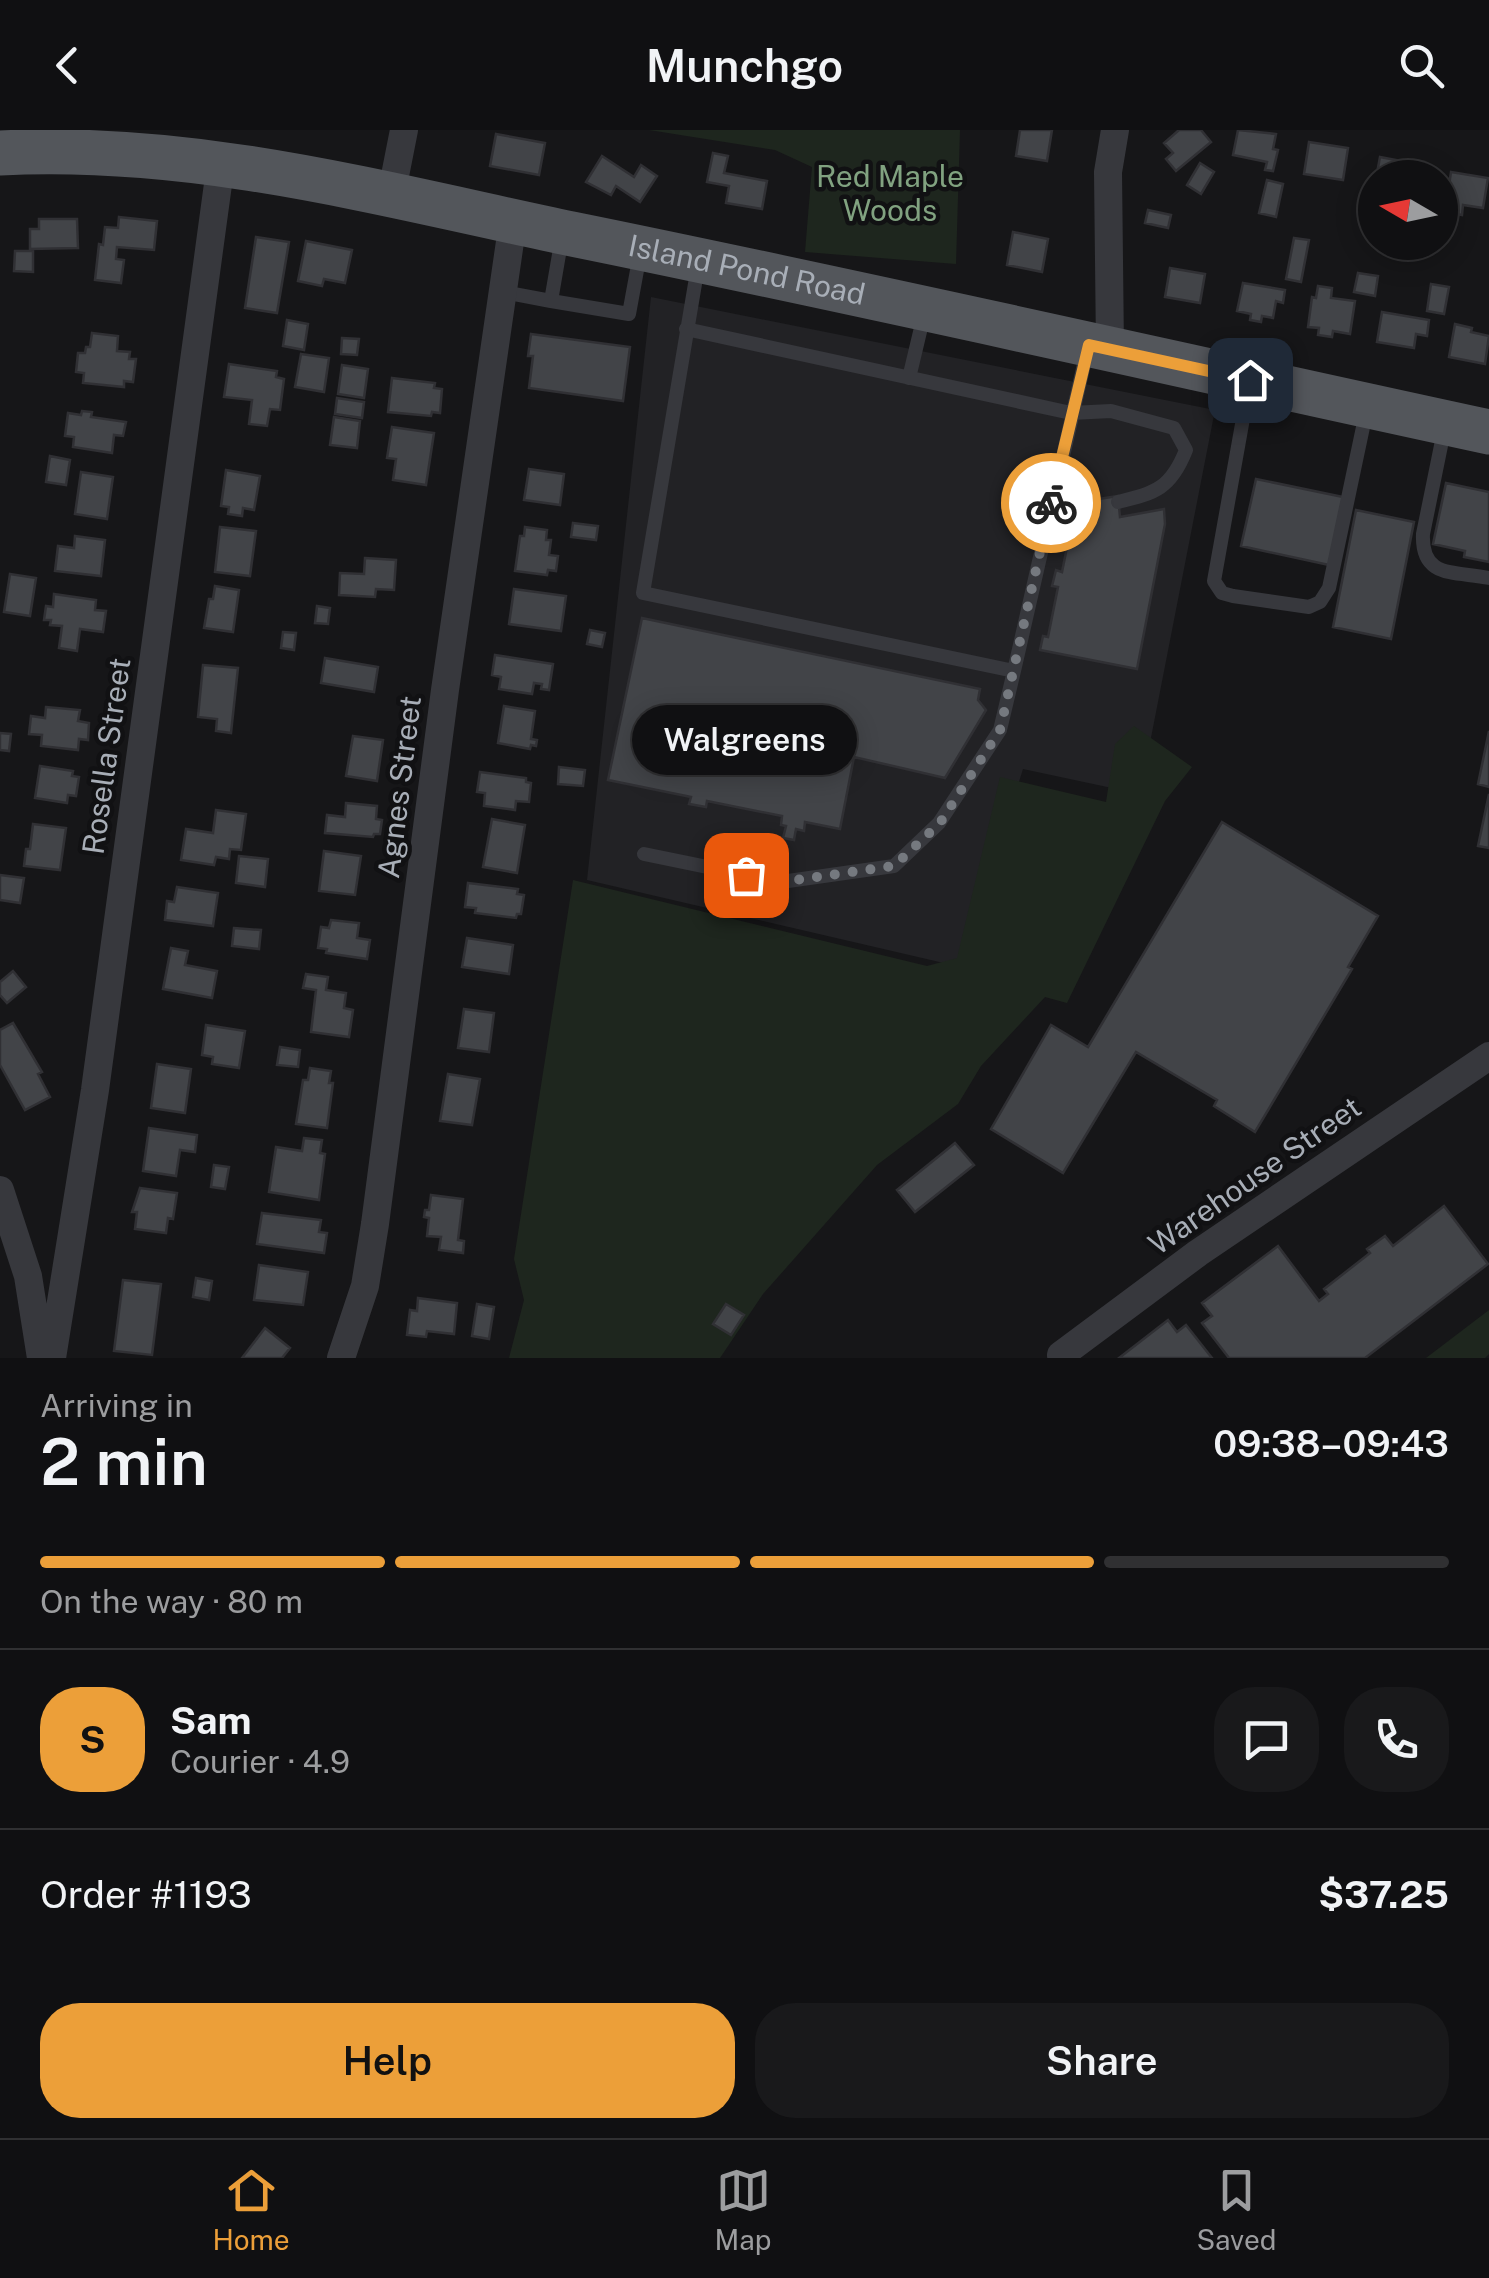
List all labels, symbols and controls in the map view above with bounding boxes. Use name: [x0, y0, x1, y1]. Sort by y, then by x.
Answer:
icon: back: [40, 38, 95, 93]
icon: search: [1394, 38, 1449, 93]
text: Munchgo: [646, 39, 843, 92]
park label: Red Maple Woods: [816, 158, 964, 228]
north arrow: [1358, 160, 1458, 260]
map controls: [1358, 160, 1458, 260]
street label: Island Pond Road: [625, 227, 869, 312]
pin: [1208, 338, 1293, 423]
icon: home: [1223, 353, 1278, 408]
courier: [1001, 453, 1101, 553]
icon: bike: [1024, 476, 1079, 531]
street label: Rosella Street: [74, 655, 138, 856]
street label: Agnes Street: [370, 694, 428, 880]
callout: Walgreens: [634, 705, 858, 775]
text: Walgreens: [663, 721, 826, 758]
pin: [704, 833, 789, 918]
icon: bag: [719, 848, 774, 903]
street label: Warehouse Street: [1141, 1088, 1368, 1262]
text: Arriving in: [40, 1387, 193, 1424]
text: 09:38–09:43: [1213, 1421, 1449, 1466]
text: 2 min: [40, 1423, 208, 1500]
text: On the way · 80 m: [40, 1583, 303, 1620]
button: chat: [1214, 1687, 1319, 1792]
button: phone: [1344, 1687, 1449, 1792]
text: Sam: [170, 1698, 252, 1743]
text: S: [79, 1717, 106, 1762]
text: Courier · 4.9: [170, 1743, 350, 1780]
text: Order #1193: [40, 1872, 252, 1917]
text: $37.25: [1318, 1872, 1449, 1917]
button: Help: [40, 2003, 735, 2118]
button: Share: [755, 2003, 1449, 2118]
tab: Home: [212, 2163, 290, 2256]
tab: Map: [715, 2163, 771, 2256]
tab: Saved: [1196, 2163, 1277, 2256]

